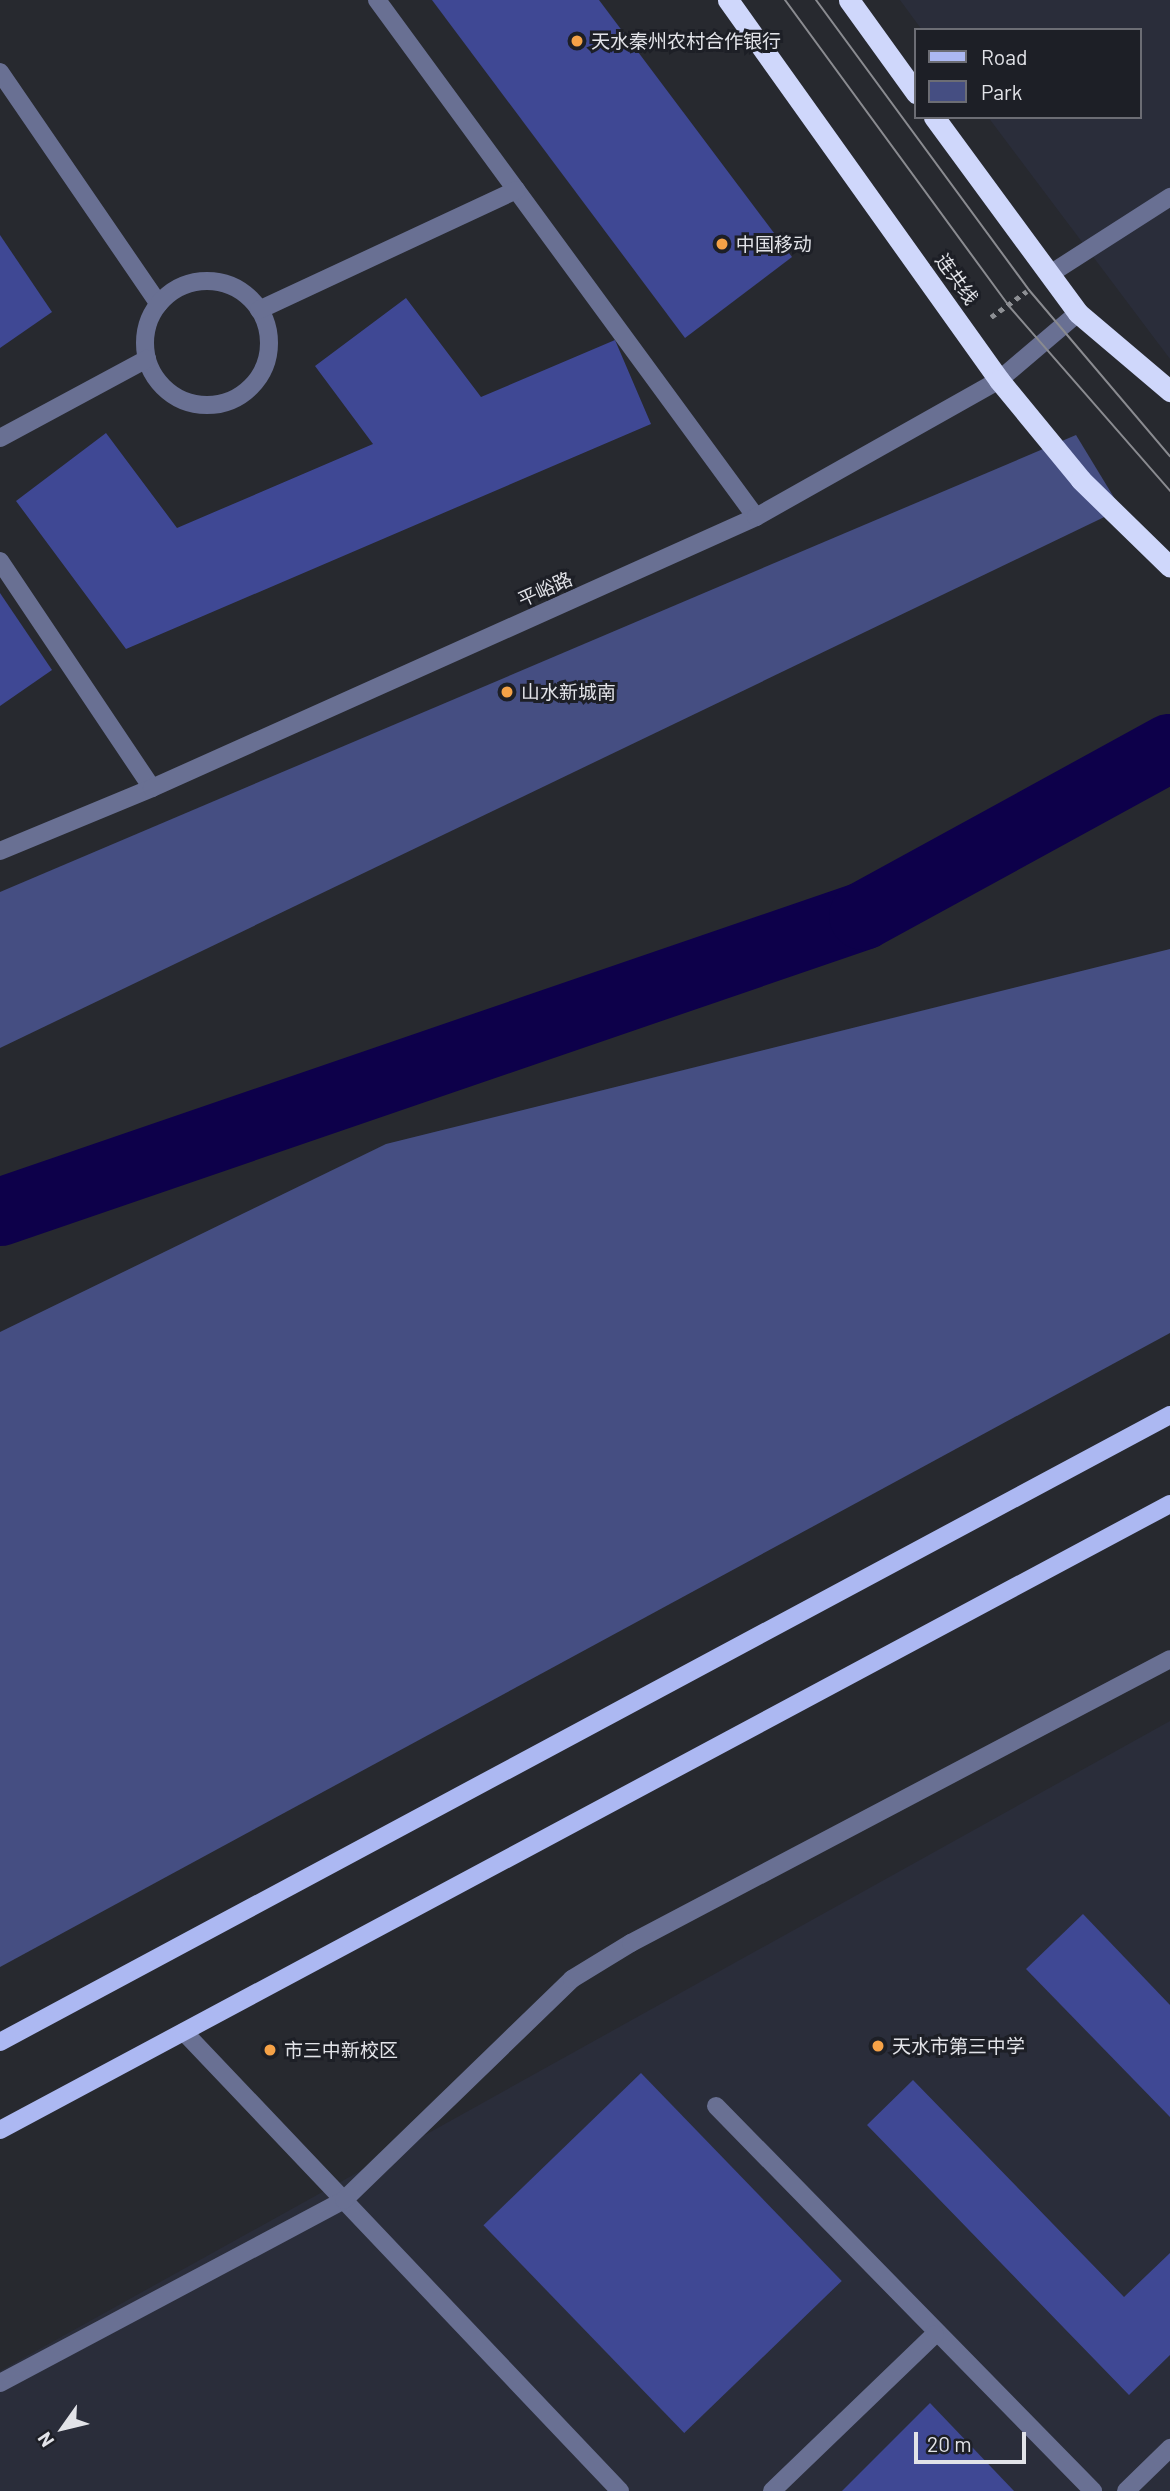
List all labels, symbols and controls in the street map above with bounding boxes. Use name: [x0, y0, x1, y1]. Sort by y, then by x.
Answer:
legend: [914, 28, 1142, 119]
place label: 天水秦州农村合作银行: [591, 30, 781, 52]
marker: 天水秦州农村合作银行: [569, 33, 585, 49]
text: Road: [981, 44, 1027, 69]
text: Park: [981, 79, 1022, 104]
place label: 中国移动: [736, 233, 812, 255]
marker: 中国移动: [714, 236, 730, 252]
street label: 连共线: [931, 249, 983, 309]
street label: 平峪路: [514, 567, 576, 611]
place label: 山水新城南: [521, 681, 616, 703]
marker: 山水新城南: [499, 684, 515, 700]
place label: 天水市第三中学: [892, 2035, 1025, 2057]
marker: 天水市第三中学: [870, 2038, 886, 2054]
place label: 市三中新校区: [284, 2039, 398, 2061]
marker: 市三中新校区: [262, 2042, 278, 2058]
north arrow: [28, 2393, 98, 2463]
scale bar: [918, 2418, 1030, 2462]
text: N: [32, 2428, 58, 2452]
text: 20 m: [927, 2431, 972, 2456]

